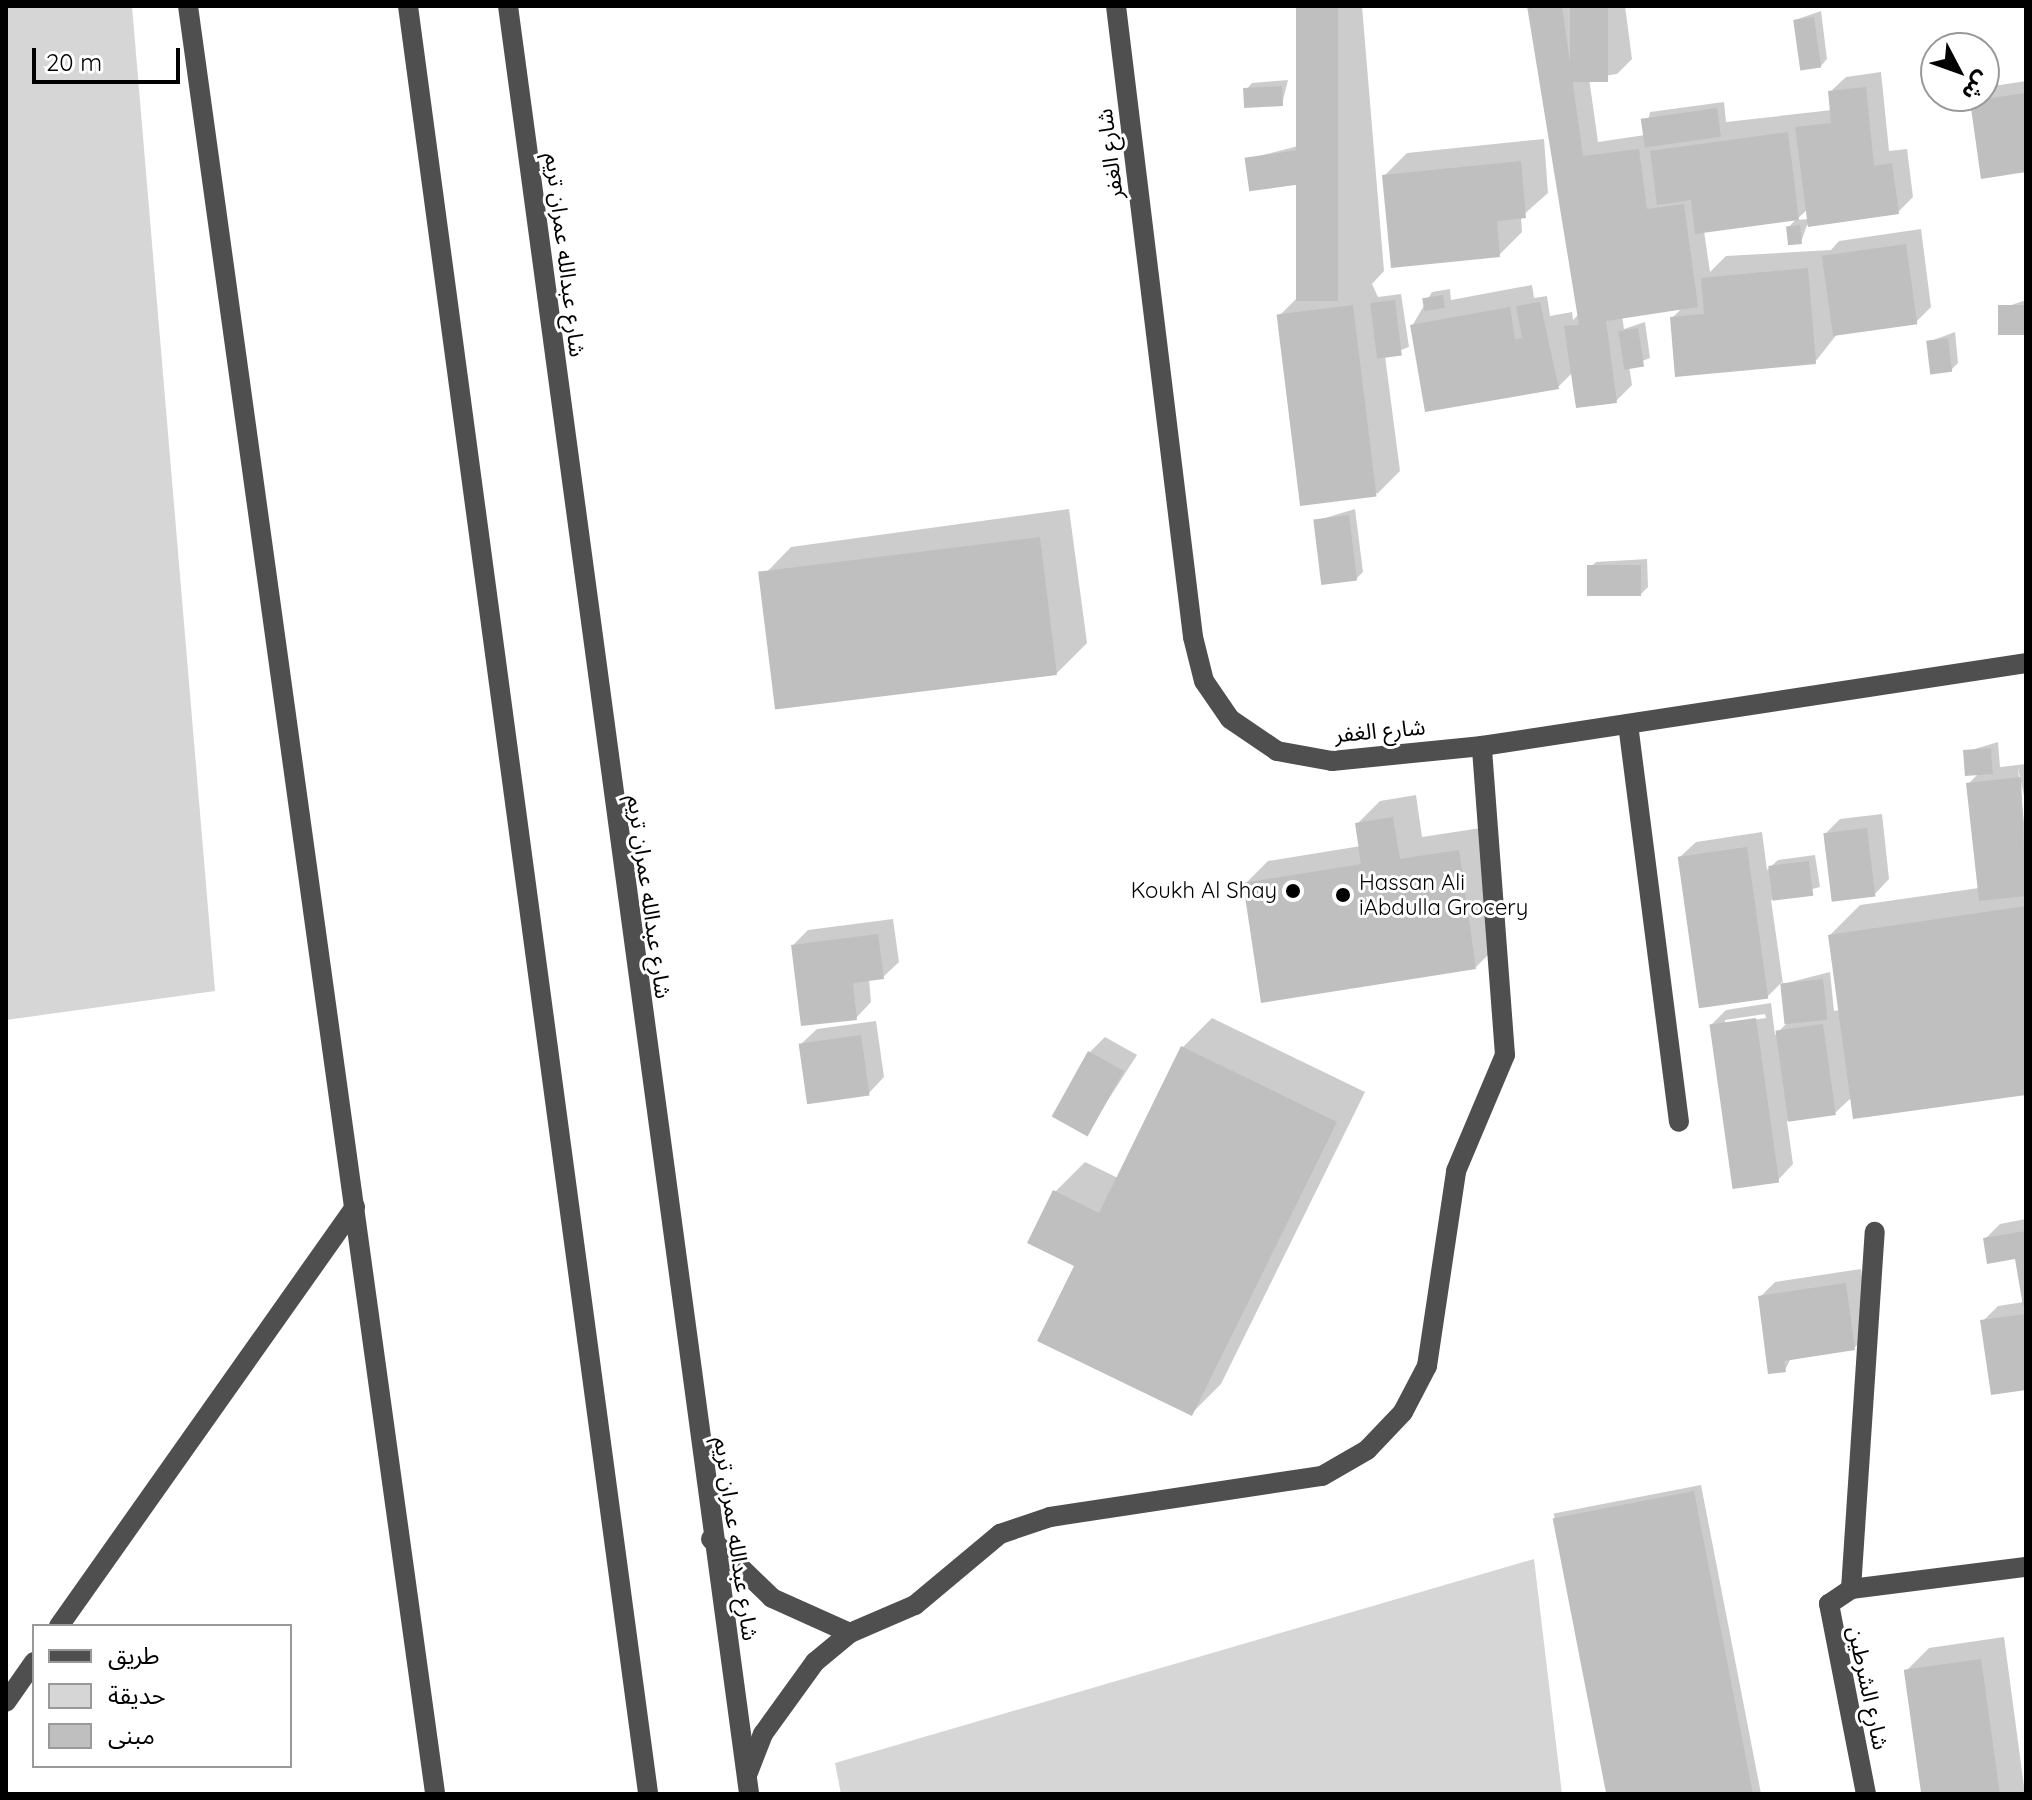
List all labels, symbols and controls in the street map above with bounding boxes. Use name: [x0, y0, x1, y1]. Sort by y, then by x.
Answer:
scale bar: [36, 32, 184, 82]
north arrow: [1920, 32, 2000, 112]
text: 20 m: [46, 47, 102, 77]
text: ش: [1956, 66, 1997, 107]
street label: شارع الغفر: [1091, 107, 1129, 201]
street label: شارع عبدالله عمران تريم: [539, 152, 591, 358]
street label: شارع الغفر: [1334, 714, 1426, 748]
street label: شارع عبدالله عمران تريم: [622, 794, 676, 1000]
place label: Hassan Ali iAbdulla Grocery: [1359, 869, 1528, 920]
place label: Koukh Al Shay: [1131, 878, 1277, 904]
marker: Koukh Al Shay: [1284, 882, 1302, 900]
marker: Hassan Ali iAbdulla Grocery: [1334, 886, 1352, 904]
street label: شارع عبدالله عمران تريم: [709, 1436, 763, 1642]
legend: [32, 1624, 292, 1768]
street label: شارع الشرطين: [1842, 1624, 1894, 1752]
text: طريق: [108, 1640, 160, 1670]
text: حديقة: [108, 1680, 166, 1710]
text: مبنى: [108, 1720, 155, 1750]

